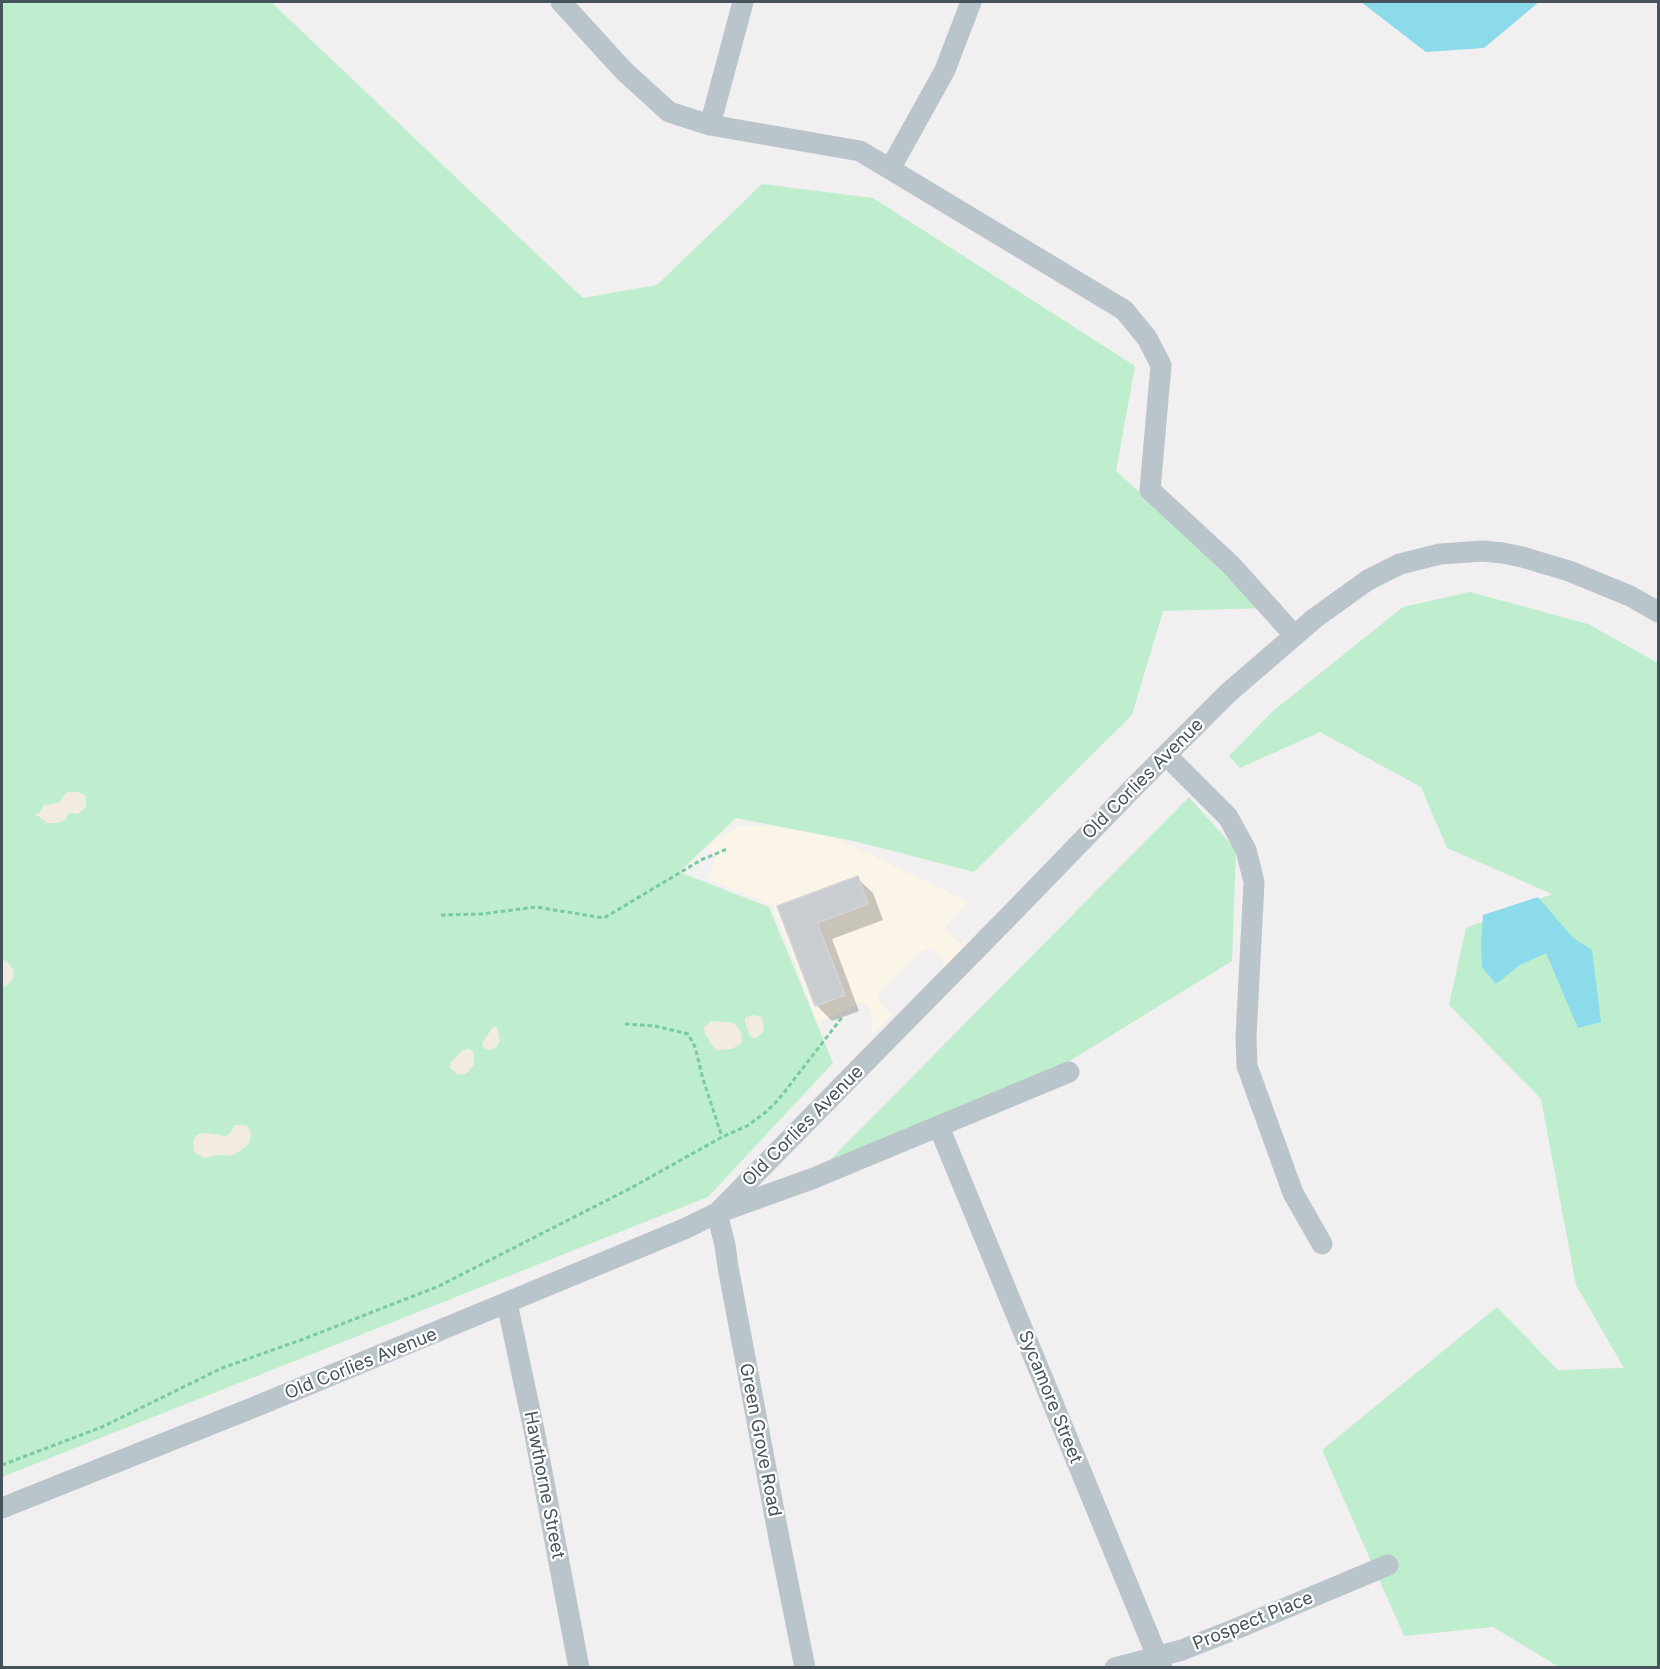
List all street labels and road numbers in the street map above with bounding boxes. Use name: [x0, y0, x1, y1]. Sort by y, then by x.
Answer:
street label: Old Corlies Avenue: [1078, 714, 1208, 844]
street label: Old Corlies Avenue: [738, 1061, 868, 1191]
street label: Old Corlies Avenue: [282, 1324, 440, 1404]
street label: Sycamore Street: [1014, 1327, 1086, 1467]
street label: Green Grove Road: [735, 1362, 785, 1518]
street label: Hawthorne Street: [519, 1410, 569, 1560]
street label: Prospect Place: [1190, 1587, 1316, 1655]

